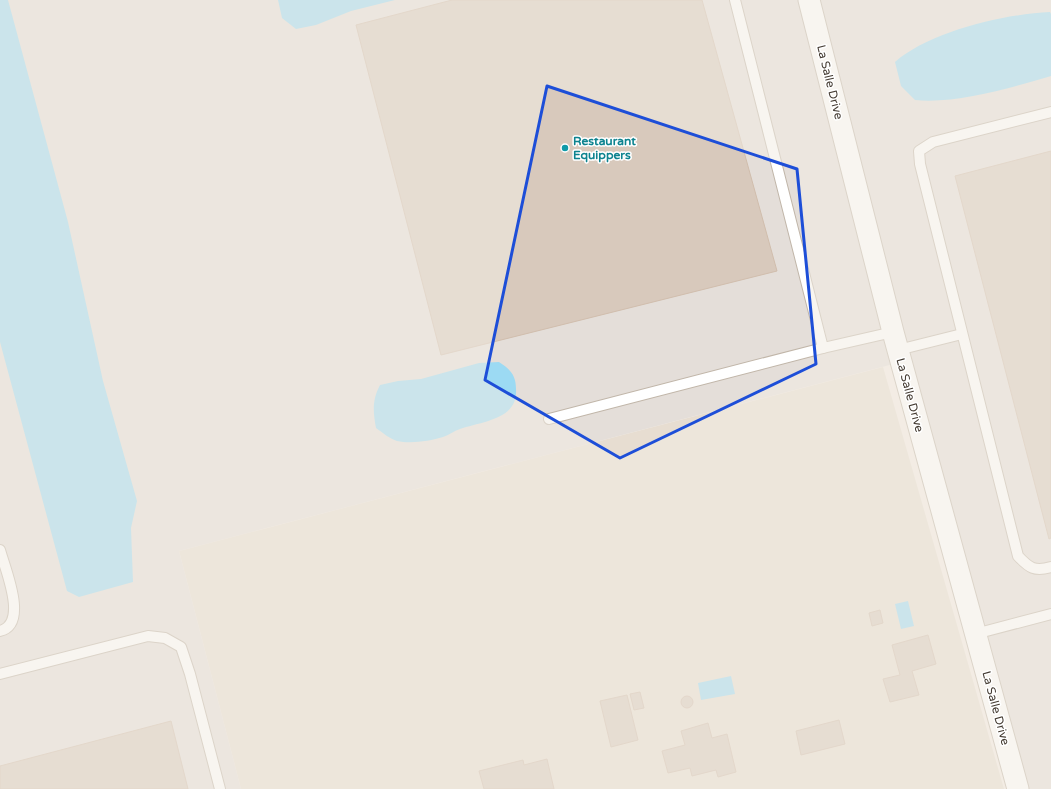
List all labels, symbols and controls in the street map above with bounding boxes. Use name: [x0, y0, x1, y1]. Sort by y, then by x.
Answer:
street label: La Salle Drive: [814, 43, 846, 121]
place label: Restaurant Equippers: [573, 134, 636, 163]
marker: Restaurant Equippers: [560, 143, 570, 153]
street label: La Salle Drive: [893, 356, 927, 434]
street label: La Salle Drive: [979, 669, 1013, 747]

